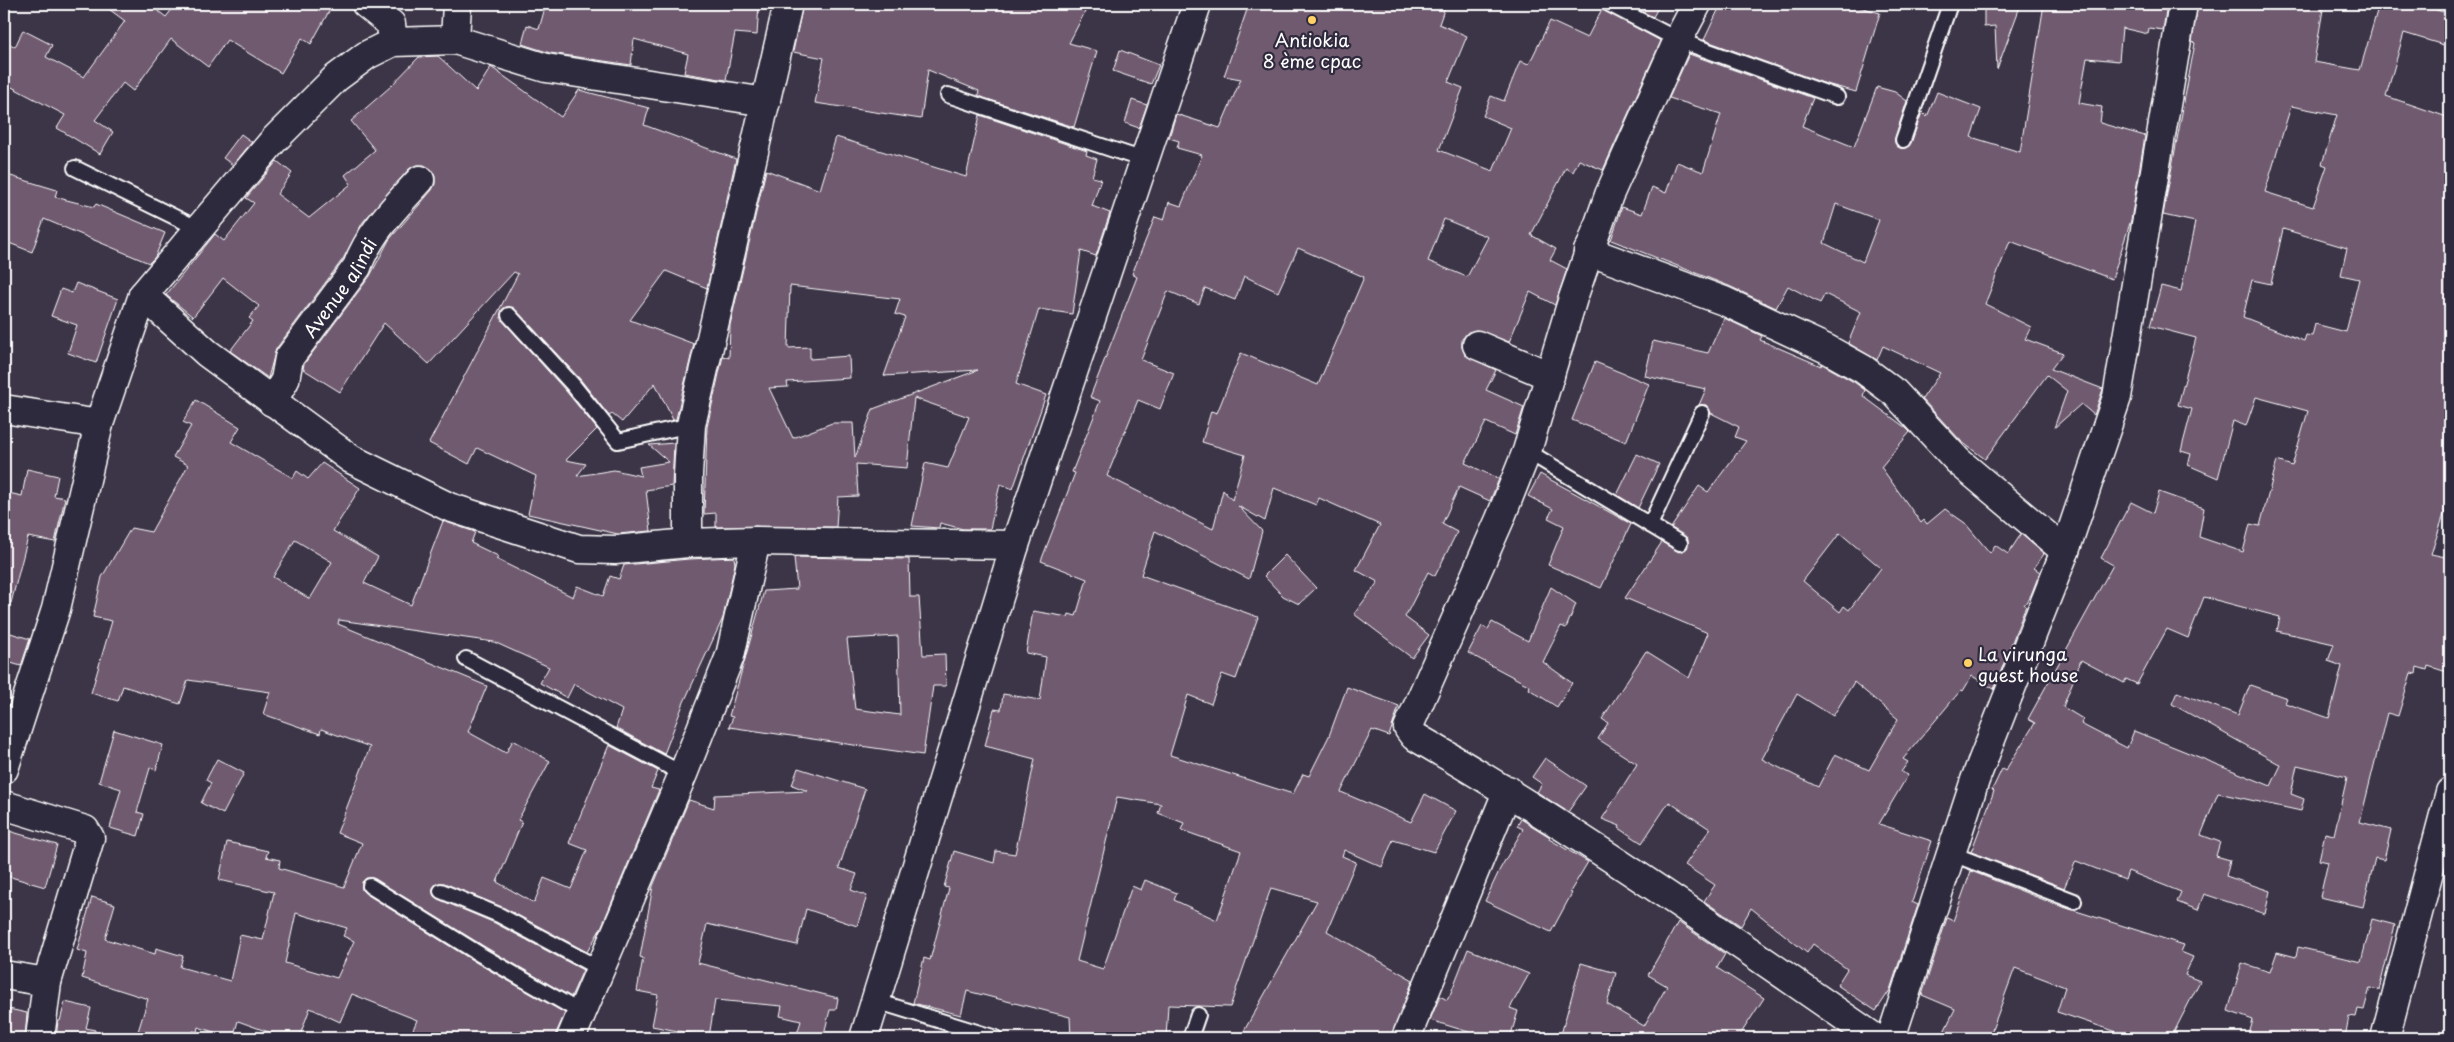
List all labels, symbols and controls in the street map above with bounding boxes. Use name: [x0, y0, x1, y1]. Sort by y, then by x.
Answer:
marker: Antiokia 8 ème cpac: [1306, 14, 1318, 26]
place label: Antiokia 8 ème cpac: [1263, 26, 1361, 74]
street label: Avenue alindi: [296, 232, 382, 342]
place label: La virunga guest house: [1978, 640, 2079, 688]
marker: La virunga guest house: [1962, 657, 1974, 669]

